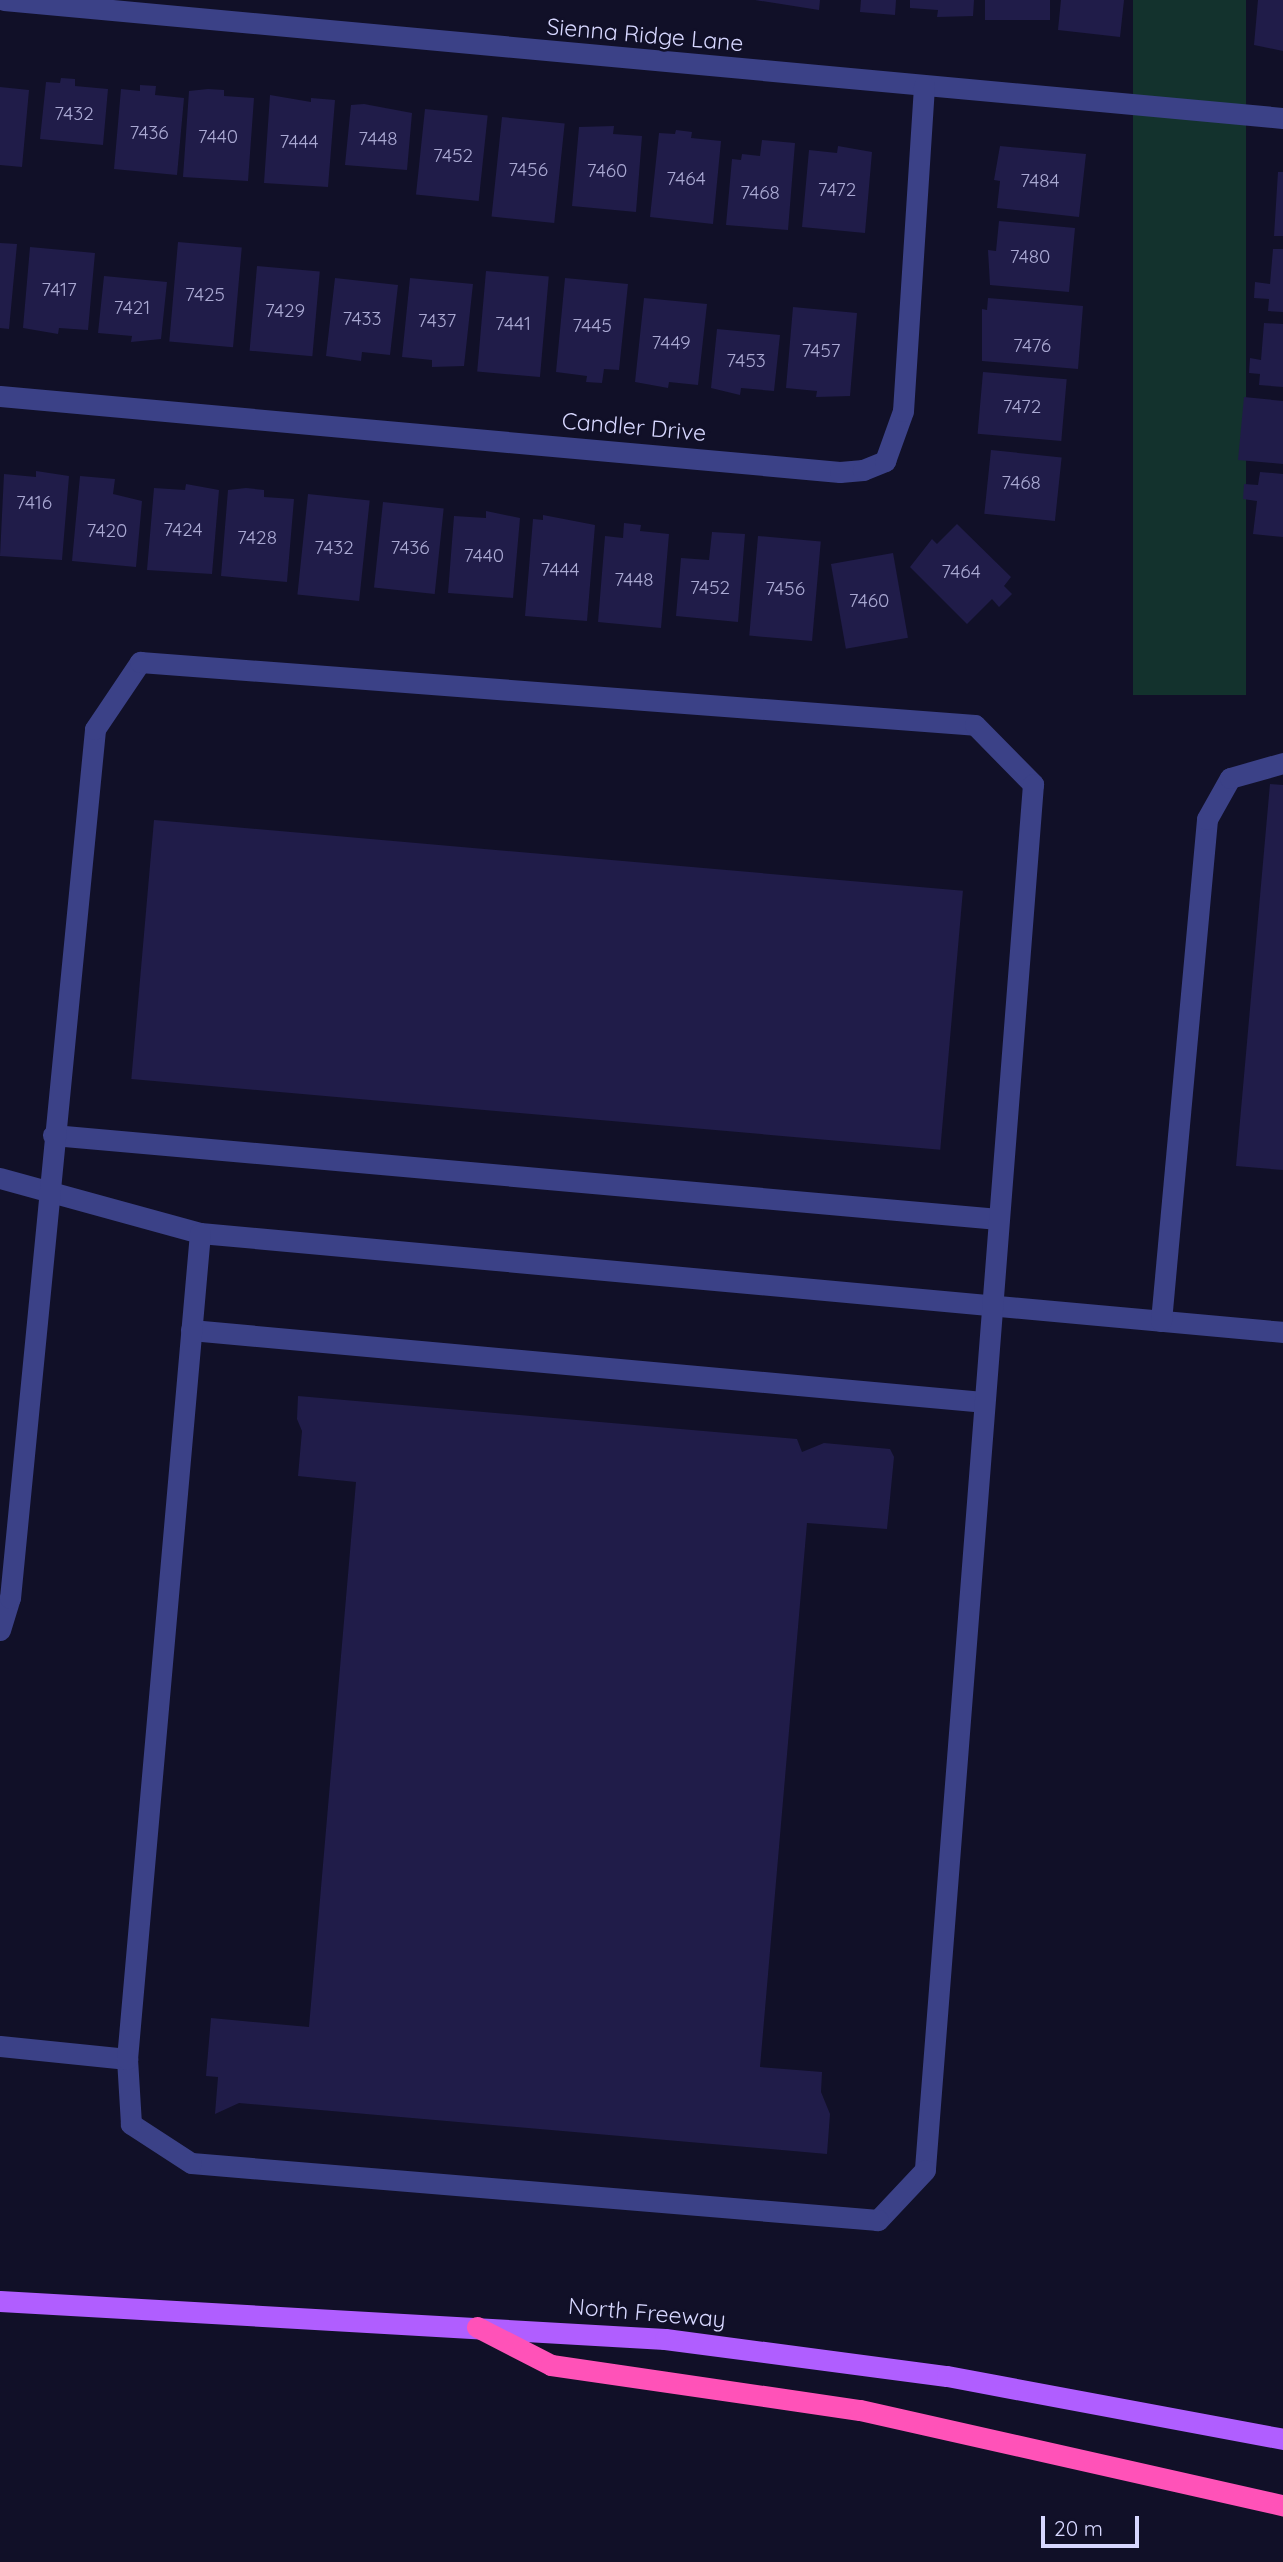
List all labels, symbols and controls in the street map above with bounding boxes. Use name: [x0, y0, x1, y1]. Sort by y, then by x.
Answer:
street label: Sienna Ridge Lane: [545, 13, 745, 57]
house number: 7432: [54, 103, 94, 125]
house number: 7436: [129, 122, 169, 144]
house number: 7440: [198, 126, 238, 148]
house number: 7448: [358, 128, 398, 150]
house number: 7444: [279, 131, 319, 153]
house number: 7452: [433, 145, 473, 167]
house number: 7456: [508, 159, 548, 181]
house number: 7460: [587, 160, 627, 182]
house number: 7464: [666, 168, 706, 190]
house number: 7484: [1020, 170, 1060, 192]
house number: 7472: [818, 179, 856, 201]
house number: 7468: [740, 182, 780, 204]
house number: 7480: [1010, 246, 1050, 268]
house number: 7417: [41, 279, 77, 301]
house number: 7425: [185, 284, 225, 306]
house number: 7421: [114, 297, 150, 319]
house number: 7429: [265, 300, 305, 322]
house number: 7433: [343, 308, 381, 330]
house number: 7437: [418, 310, 456, 332]
house number: 7441: [495, 313, 531, 335]
house number: 7445: [572, 315, 612, 337]
house number: 7449: [651, 332, 691, 354]
house number: 7476: [1013, 335, 1051, 357]
house number: 7457: [801, 340, 841, 362]
house number: 7453: [726, 350, 766, 372]
house number: 7472: [1003, 396, 1041, 418]
street label: Candler Drive: [561, 407, 707, 447]
house number: 7468: [1001, 472, 1041, 494]
house number: 7416: [16, 492, 52, 514]
house number: 7424: [163, 519, 203, 541]
house number: 7420: [87, 520, 127, 542]
house number: 7428: [237, 527, 277, 549]
house number: 7432: [314, 537, 354, 559]
house number: 7436: [390, 537, 430, 559]
house number: 7440: [464, 545, 504, 567]
house number: 7444: [540, 559, 580, 581]
house number: 7464: [941, 561, 981, 583]
house number: 7448: [614, 569, 654, 591]
house number: 7452: [690, 577, 730, 599]
house number: 7456: [765, 578, 805, 600]
house number: 7460: [849, 590, 889, 612]
street label: North Freeway: [567, 2292, 727, 2334]
scale bar: [1045, 2502, 1143, 2546]
text: 20 m: [1054, 2515, 1103, 2541]

